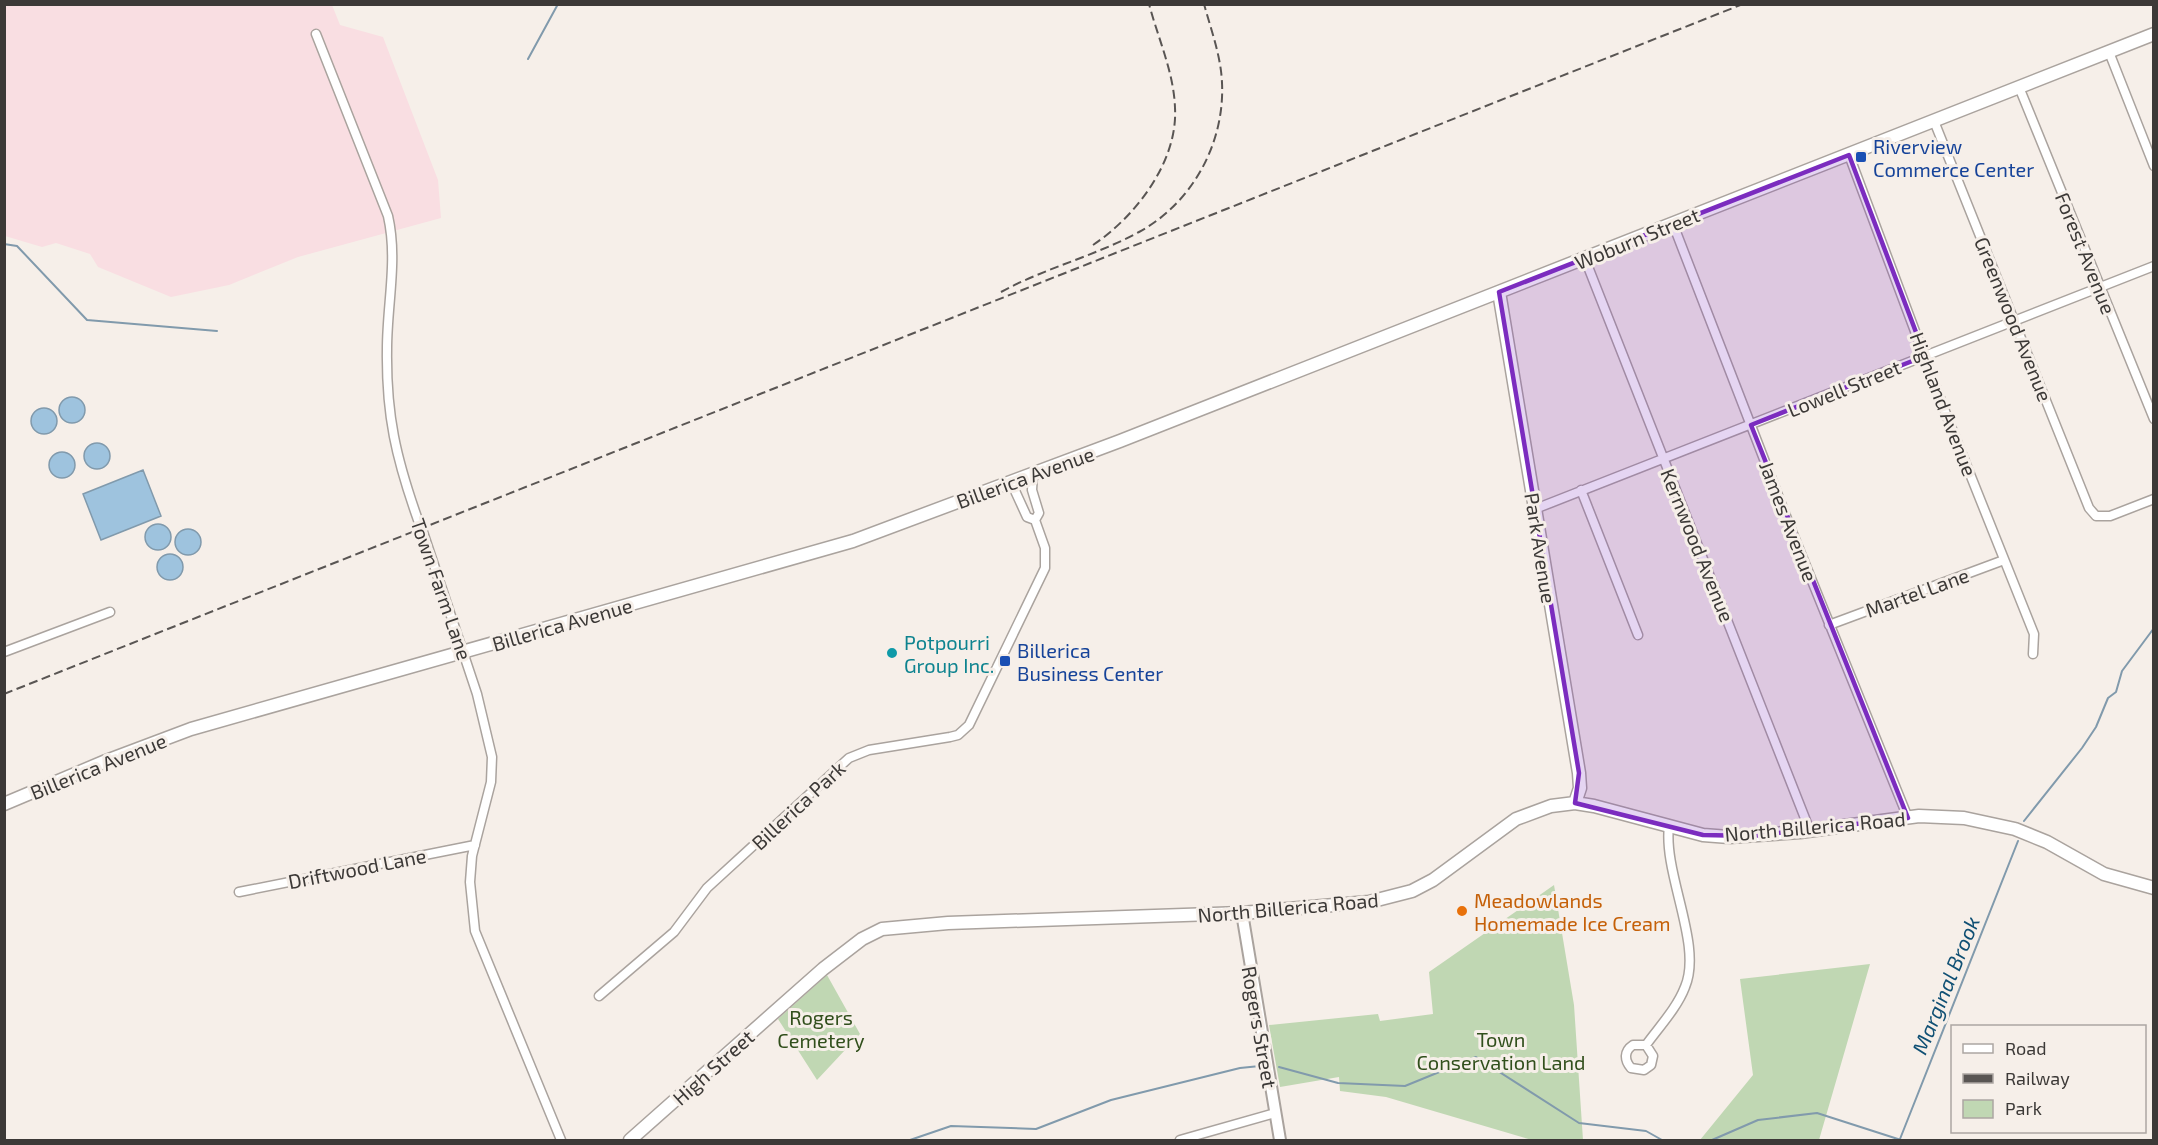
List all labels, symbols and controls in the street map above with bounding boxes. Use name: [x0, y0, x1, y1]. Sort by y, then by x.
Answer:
place label: Riverview Commerce Center: [1873, 134, 2034, 181]
marker: Riverview Commerce Center: [1854, 150, 1868, 164]
street label: Forest Avenue: [2051, 189, 2121, 317]
street label: Woburn Street: [1571, 202, 1703, 274]
street label: Greenwood Avenue: [1970, 233, 2058, 405]
street label: Highland Avenue: [1906, 329, 1982, 479]
street label: Lowell Street: [1784, 354, 1905, 422]
street label: Billerica Avenue: [953, 441, 1097, 513]
street label: James Avenue: [1755, 457, 1823, 585]
street label: Kernwood Avenue: [1656, 465, 1740, 625]
street label: Park Avenue: [1520, 491, 1562, 605]
street label: Town Farm Lane: [407, 515, 477, 663]
street label: Martel Lane: [1862, 562, 1972, 622]
street label: Billerica Avenue: [489, 593, 635, 655]
place label: Potpourri Group Inc.: [904, 630, 994, 677]
place label: Billerica Business Center: [1017, 638, 1163, 685]
marker: Potpourri Group Inc.: [885, 646, 899, 660]
marker: Billerica Business Center: [998, 654, 1012, 668]
street label: Billerica Avenue: [26, 728, 170, 804]
street label: Billerica Park: [746, 756, 850, 854]
street label: North Billerica Road: [1724, 806, 1906, 846]
street label: Driftwood Lane: [286, 843, 428, 893]
street label: North Billerica Road: [1197, 887, 1379, 927]
place label: Meadowlands Homemade Ice Cream: [1474, 888, 1671, 935]
marker: Meadowlands Homemade Ice Cream: [1455, 904, 1469, 918]
water label: Marginal Brook: [1906, 913, 1984, 1057]
street label: Rogers Street: [1237, 964, 1283, 1090]
park label: Rogers Cemetery: [777, 1005, 865, 1052]
street label: High Street: [667, 1024, 759, 1110]
legend: [1951, 1025, 2146, 1133]
park label: Town Conservation Land: [1416, 1027, 1586, 1074]
text: Road: [2005, 1037, 2046, 1059]
text: Railway: [2005, 1067, 2070, 1089]
text: Park: [2005, 1097, 2042, 1119]

